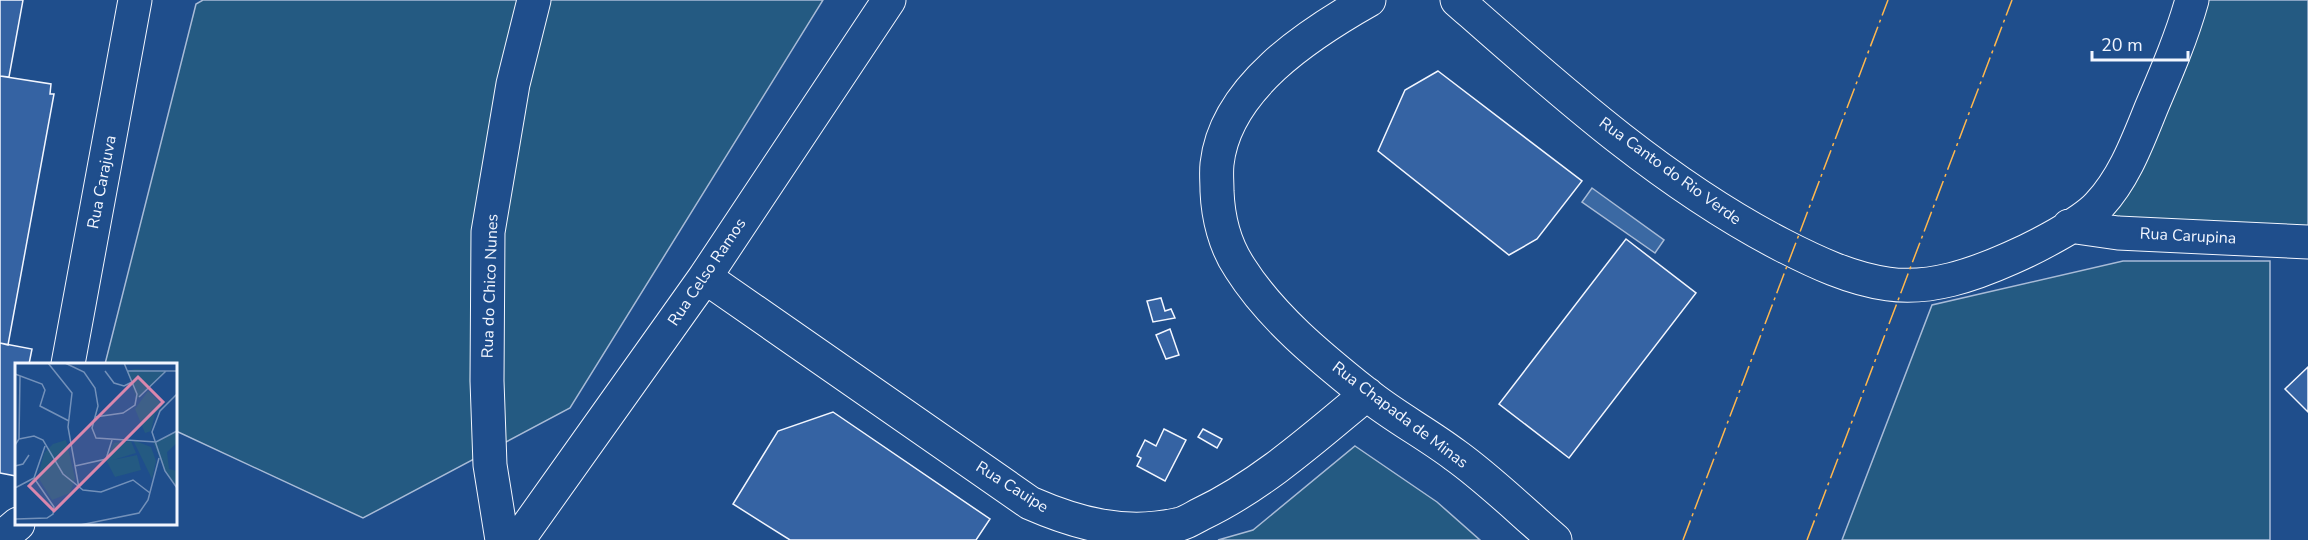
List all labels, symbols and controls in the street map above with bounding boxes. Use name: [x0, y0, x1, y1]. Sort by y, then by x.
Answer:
scale bar: [2092, 24, 2188, 62]
text: 20 m: [2101, 33, 2143, 57]
street label: Rua Canto do Rio Verde: [1594, 112, 1746, 230]
street label: Rua Carajuva: [82, 133, 122, 231]
street label: Rua do Chico Nunes: [476, 213, 504, 359]
street label: Rua Celso Ramos: [663, 214, 751, 330]
street label: Rua Carupina: [2139, 222, 2237, 250]
street label: Rua Chapada de Minas: [1328, 357, 1472, 473]
inset map: [15, 363, 177, 525]
street label: Rua Cauipe: [971, 456, 1053, 518]

